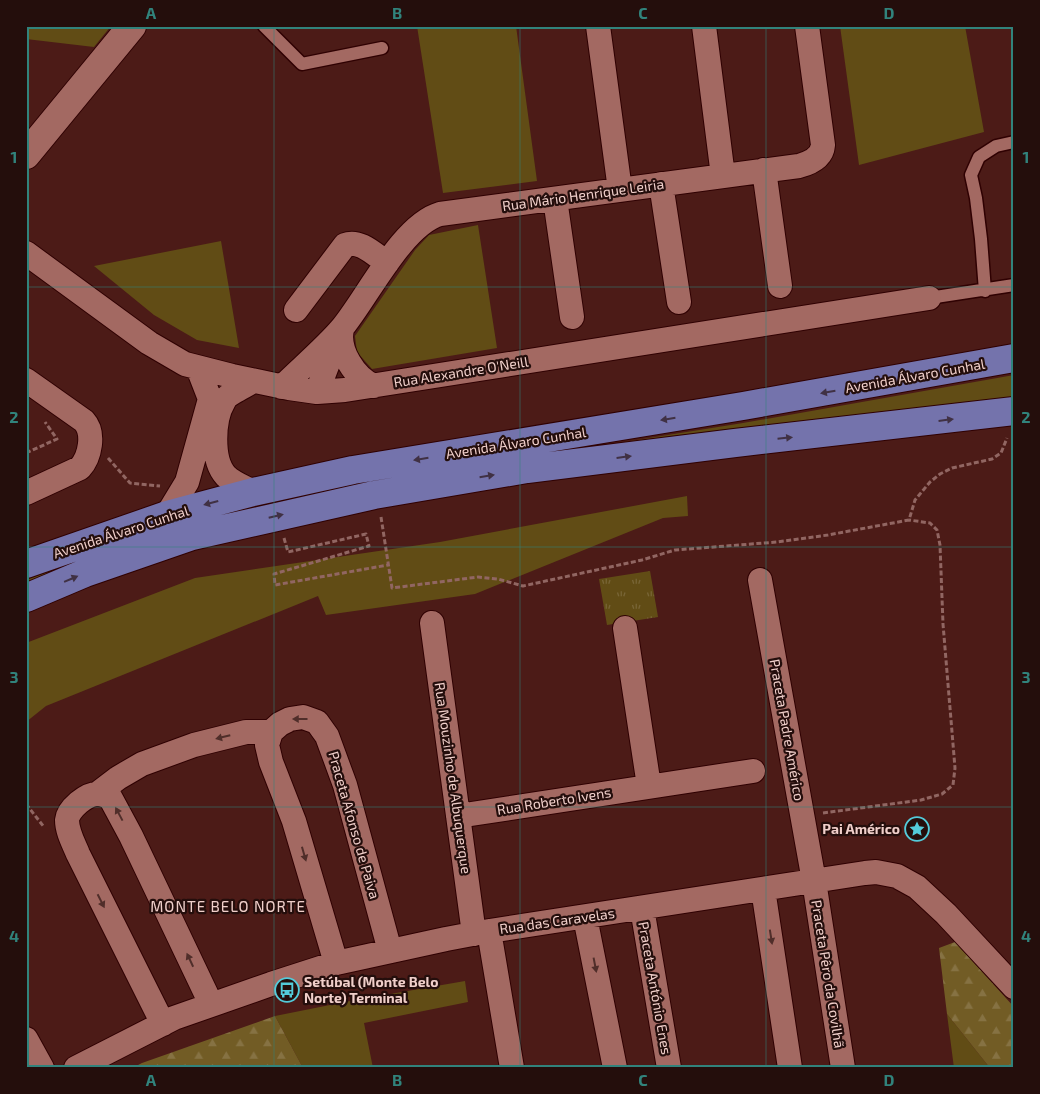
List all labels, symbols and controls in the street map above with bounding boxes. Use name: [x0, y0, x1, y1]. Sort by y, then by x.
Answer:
text: A: [146, 3, 157, 22]
text: B: [392, 3, 402, 22]
text: C: [638, 3, 648, 22]
text: D: [884, 3, 895, 22]
text: 1: [11, 147, 17, 166]
text: 1: [1023, 147, 1029, 166]
street label: Rua Mário Henrique Leiria: [501, 175, 665, 214]
street label: Rua Alexandre O'Neill: [392, 352, 530, 391]
street label: Avenida Álvaro Cunhal: [844, 355, 987, 396]
one-way arrow: [820, 388, 836, 396]
text: 2: [9, 407, 19, 426]
text: 2: [1021, 407, 1031, 426]
one-way arrow: [659, 415, 675, 423]
one-way arrow: [939, 416, 955, 424]
street label: Avenida Álvaro Cunhal: [445, 423, 588, 462]
one-way arrow: [777, 434, 793, 442]
one-way arrow: [616, 453, 632, 461]
one-way arrow: [413, 455, 429, 463]
one-way arrow: [480, 472, 496, 480]
one-way arrow: [203, 500, 218, 508]
street label: Avenida Álvaro Cunhal: [51, 501, 192, 561]
one-way arrow: [269, 512, 284, 520]
one-way arrow: [64, 575, 78, 583]
street label: Praceta Padre Américo: [767, 658, 808, 802]
text: 3: [9, 667, 19, 686]
text: 3: [1021, 667, 1031, 686]
street label: Rua Mouzinho de Albuquerque: [432, 681, 475, 875]
one-way arrow: [292, 715, 308, 723]
one-way arrow: [216, 733, 231, 741]
street label: Praceta Afonso de Paiva: [325, 749, 384, 901]
street label: Rua Roberto Ivens: [496, 783, 612, 818]
one-way arrow: [115, 807, 124, 821]
place icon: Pai Américo: [904, 816, 930, 842]
place label: Pai Américo: [822, 820, 900, 837]
one-way arrow: [300, 847, 308, 862]
one-way arrow: [97, 893, 105, 908]
district label: MONTE BELO NORTE: [150, 897, 306, 915]
street label: Praceta Pêro da Covilhã: [808, 899, 849, 1049]
street label: Rua das Caravelas: [498, 904, 616, 937]
street label: Praceta António Enes: [635, 920, 676, 1056]
text: 4: [9, 926, 19, 945]
text: 4: [1021, 926, 1031, 945]
one-way arrow: [767, 929, 775, 945]
one-way arrow: [186, 953, 194, 968]
one-way arrow: [591, 957, 599, 973]
place label: Setúbal (Monte Belo Norte) Terminal: [304, 973, 438, 1006]
bus stop icon: Setúbal (Monte Belo Norte) Terminal: [274, 977, 300, 1003]
text: A: [146, 1070, 157, 1089]
text: B: [392, 1070, 402, 1089]
text: C: [638, 1070, 648, 1089]
text: D: [884, 1070, 895, 1089]

